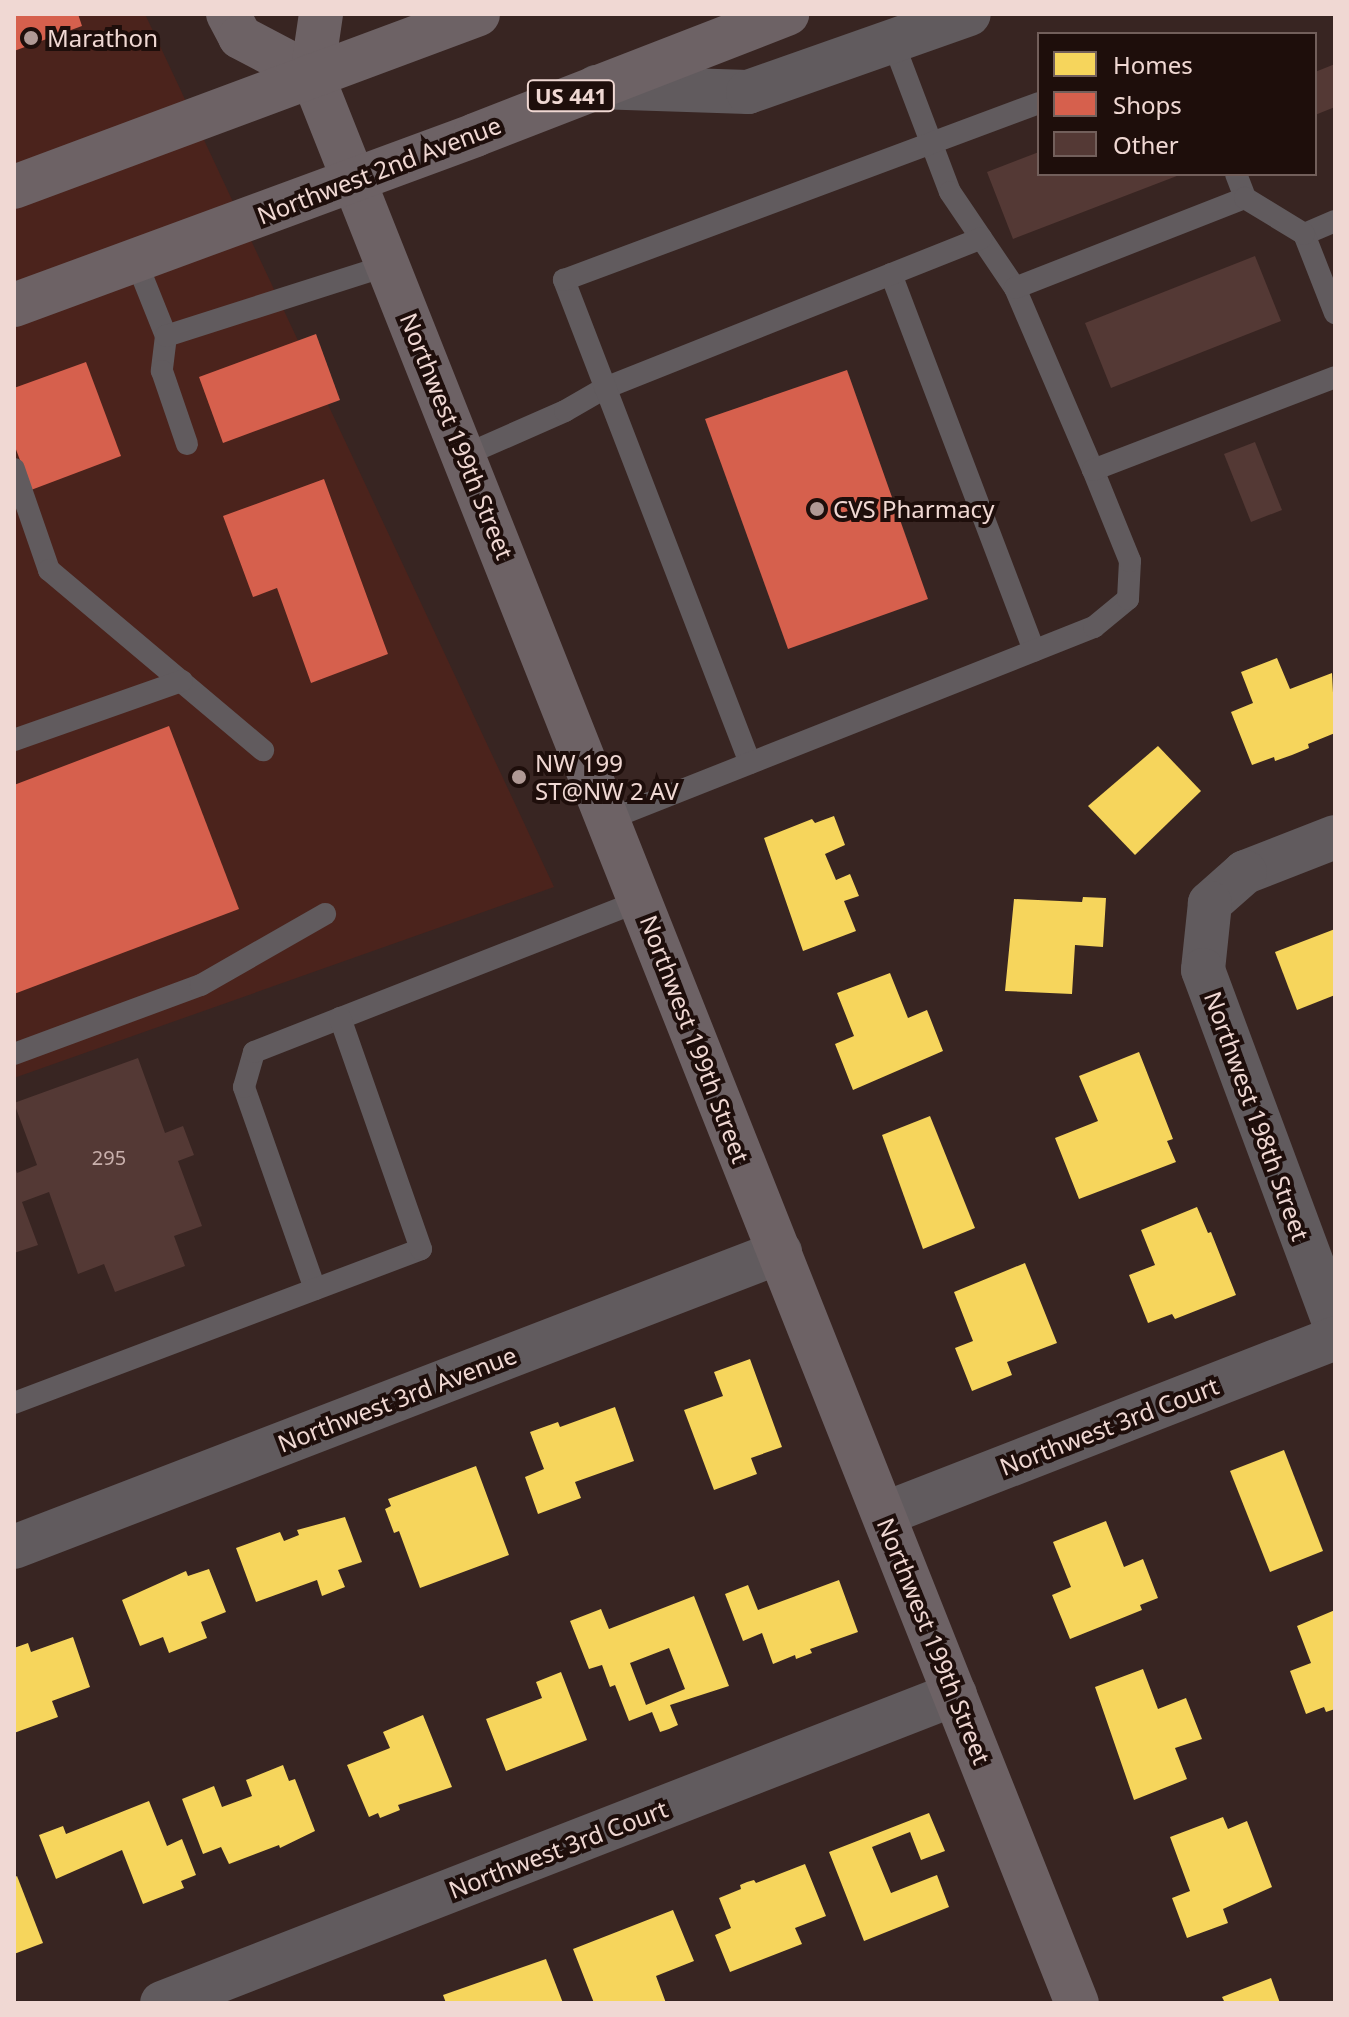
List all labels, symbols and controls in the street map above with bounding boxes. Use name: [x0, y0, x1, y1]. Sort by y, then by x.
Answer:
place label: Marathon: [47, 24, 158, 52]
marker: Marathon: [22, 29, 40, 47]
legend: [1037, 32, 1317, 176]
text: Homes: [1113, 48, 1193, 81]
road number: US 441: [525, 78, 617, 114]
text: Shops: [1113, 88, 1182, 121]
street label: Northwest 2nd Avenue: [253, 110, 505, 230]
text: Other: [1113, 128, 1179, 161]
street label: Northwest 199th Street: [394, 309, 520, 563]
place label: CVS Pharmacy: [833, 495, 994, 523]
marker: CVS Pharmacy: [808, 500, 826, 518]
place label: NW 199 ST@NW 2 AV: [535, 749, 679, 805]
marker: NW 199 ST@NW 2 AV: [510, 768, 528, 786]
street label: Northwest 199th Street: [634, 911, 756, 1167]
street label: Northwest 198th Street: [1199, 988, 1315, 1244]
house number: 295: [92, 1145, 126, 1169]
street label: Northwest 3rd Avenue: [274, 1340, 520, 1458]
street label: Northwest 3rd Court: [995, 1371, 1223, 1481]
street label: Northwest 199th Street: [871, 1514, 997, 1768]
street label: Northwest 3rd Court: [444, 1794, 672, 1904]

